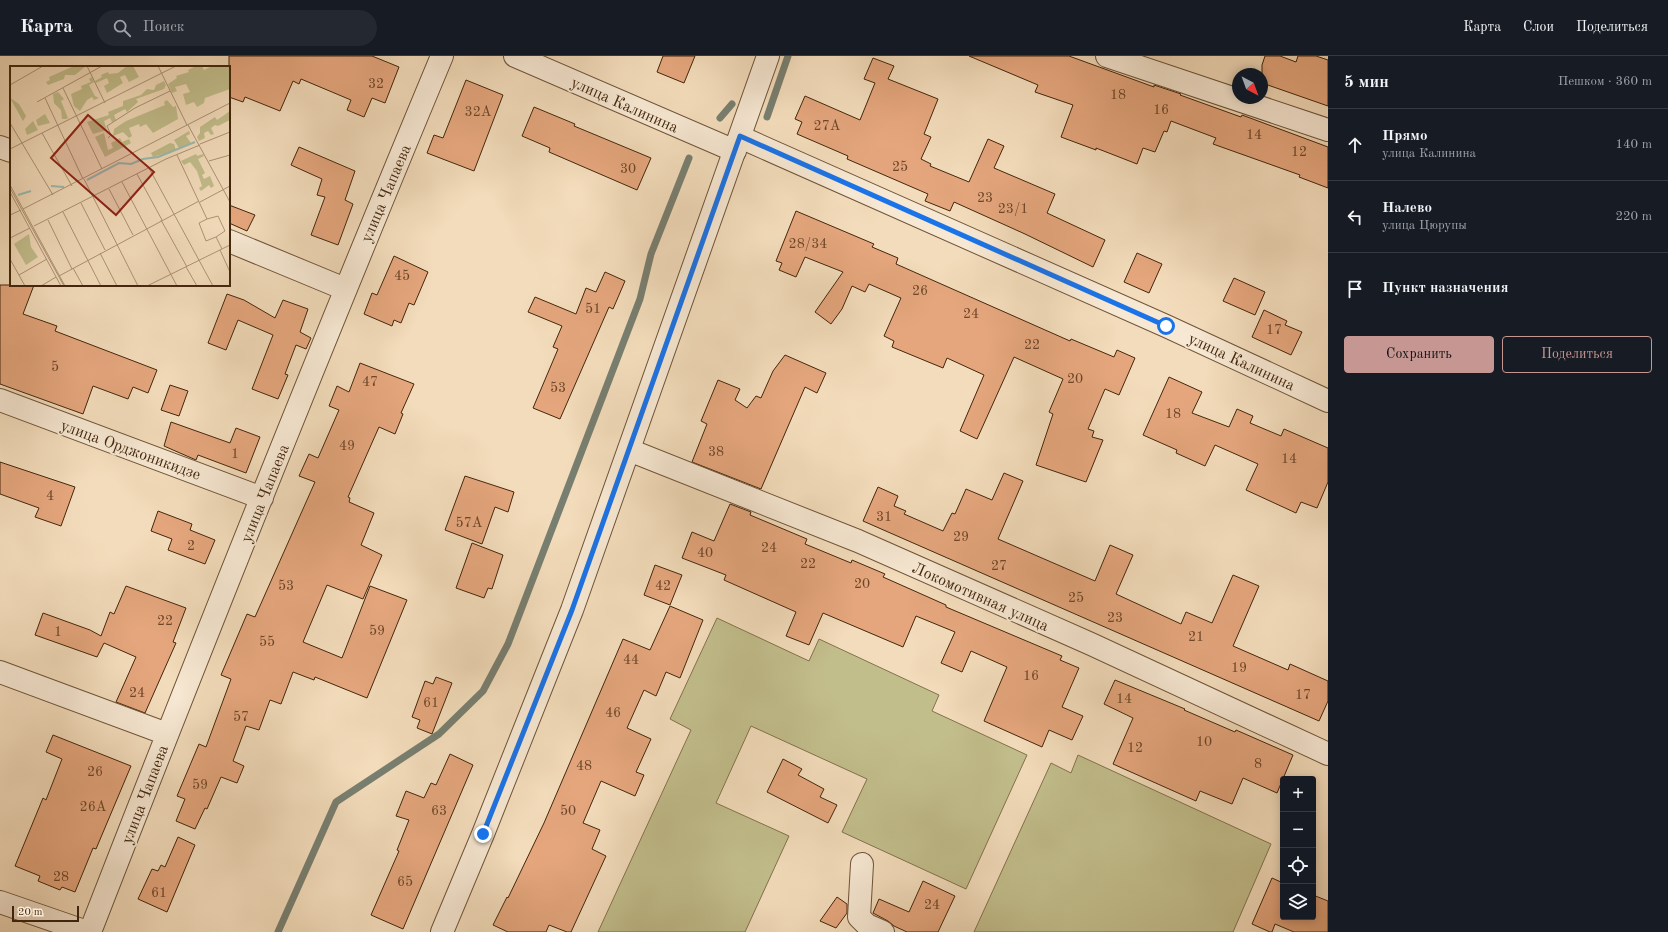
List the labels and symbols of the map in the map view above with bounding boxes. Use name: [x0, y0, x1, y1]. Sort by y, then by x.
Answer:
inset map: [10, 66, 230, 286]
north arrow: [1232, 68, 1268, 104]
street label: улица Калинина: [568, 75, 680, 137]
house number: 32: [368, 77, 384, 91]
house number: 18: [1110, 88, 1126, 102]
house number: 16: [1153, 103, 1169, 117]
house number: 32А: [465, 105, 492, 119]
house number: 27А: [814, 119, 841, 133]
house number: 14: [1246, 128, 1262, 142]
street label: улица Чапаева: [359, 142, 415, 245]
house number: 12: [1291, 145, 1307, 159]
house number: 25: [892, 160, 908, 174]
house number: 30: [620, 162, 636, 176]
house number: 23: [977, 191, 993, 205]
house number: 23/1: [998, 202, 1028, 216]
house number: 28/34: [789, 237, 827, 251]
house number: 45: [394, 269, 410, 283]
house number: 26: [912, 284, 928, 298]
house number: 51: [585, 302, 601, 316]
house number: 24: [963, 307, 979, 321]
route start: [1157, 317, 1175, 335]
house number: 17: [1266, 323, 1282, 337]
street label: улица Калинина: [1185, 331, 1297, 395]
house number: 22: [1024, 338, 1040, 352]
house number: 5: [51, 360, 59, 374]
house number: 20: [1067, 372, 1083, 386]
house number: 47: [362, 375, 378, 389]
house number: 53: [550, 381, 566, 395]
house number: 18: [1165, 407, 1181, 421]
street label: улица Орджоникидзе: [58, 418, 203, 484]
house number: 49: [339, 439, 355, 453]
street label: улица Чапаева: [239, 442, 293, 545]
house number: 38: [708, 445, 724, 459]
house number: 1: [231, 447, 239, 461]
house number: 14: [1281, 452, 1297, 466]
house number: 4: [46, 489, 54, 503]
house number: 31: [876, 510, 892, 524]
house number: 57А: [456, 516, 483, 530]
house number: 29: [953, 530, 969, 544]
house number: 2: [187, 539, 195, 553]
house number: 24: [761, 541, 777, 555]
house number: 40: [697, 546, 713, 560]
house number: 22: [800, 557, 816, 571]
house number: 27: [991, 559, 1007, 573]
street label: Локомотивная улица: [909, 560, 1051, 635]
house number: 20: [854, 577, 870, 591]
house number: 53: [278, 579, 294, 593]
house number: 42: [655, 579, 671, 593]
house number: 25: [1068, 591, 1084, 605]
house number: 23: [1107, 611, 1123, 625]
house number: 22: [157, 614, 173, 628]
house number: 59: [369, 624, 385, 638]
house number: 1: [54, 625, 62, 639]
house number: 21: [1188, 630, 1204, 644]
house number: 55: [259, 635, 275, 649]
house number: 44: [623, 653, 639, 667]
house number: 19: [1231, 661, 1247, 675]
house number: 16: [1023, 669, 1039, 683]
house number: 24: [129, 686, 145, 700]
house number: 17: [1295, 688, 1311, 702]
house number: 14: [1116, 692, 1132, 706]
house number: 61: [423, 696, 439, 710]
house number: 46: [605, 706, 621, 720]
house number: 57: [233, 710, 249, 724]
house number: 10: [1196, 735, 1212, 749]
house number: 12: [1127, 741, 1143, 755]
street label: улица Чапаева: [120, 743, 172, 846]
house number: 8: [1254, 757, 1262, 771]
house number: 48: [576, 759, 592, 773]
house number: 26: [87, 765, 103, 779]
house number: 59: [192, 778, 208, 792]
house number: 26А: [80, 800, 107, 814]
house number: 63: [431, 804, 447, 818]
house number: 50: [560, 804, 576, 818]
route end: [474, 825, 492, 843]
house number: 28: [53, 870, 69, 884]
house number: 65: [397, 875, 413, 889]
house number: 61: [151, 886, 167, 900]
house number: 24: [924, 898, 940, 912]
scale bar: [12, 904, 79, 923]

